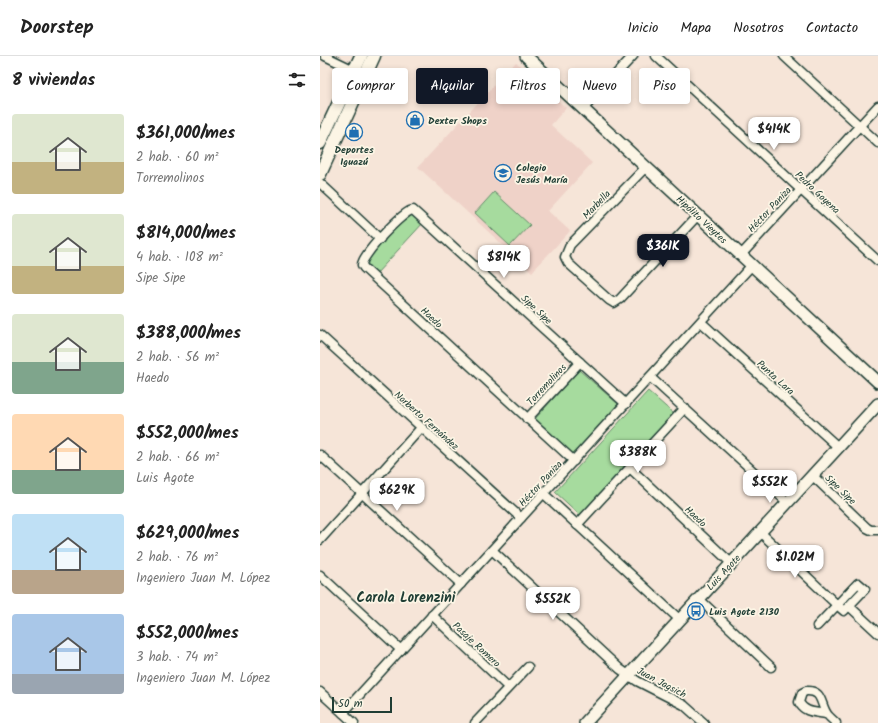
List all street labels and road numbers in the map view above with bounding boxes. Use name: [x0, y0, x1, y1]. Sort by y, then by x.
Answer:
street label: Pedro Goyena: [791, 168, 844, 218]
street label: Héctor Paniza: [744, 183, 796, 236]
street label: Marbella: [579, 186, 615, 223]
street label: Hipólito Vieytes: [672, 192, 731, 248]
street label: Sipe Sipe: [517, 291, 556, 329]
street label: Haedo: [417, 303, 446, 333]
street label: Punta Lara: [753, 356, 798, 399]
street label: Torremolinos: [523, 360, 571, 409]
street label: Norberto Fernández: [390, 387, 463, 455]
street label: Héctor Paniza: [515, 457, 567, 510]
street label: Sipe Sipe: [821, 471, 860, 509]
street label: Haedo: [681, 502, 710, 532]
street label: Luis Agote: [703, 551, 745, 594]
street label: Pasaje Romero: [449, 618, 504, 672]
street label: Juan Jagsich: [634, 663, 689, 703]

